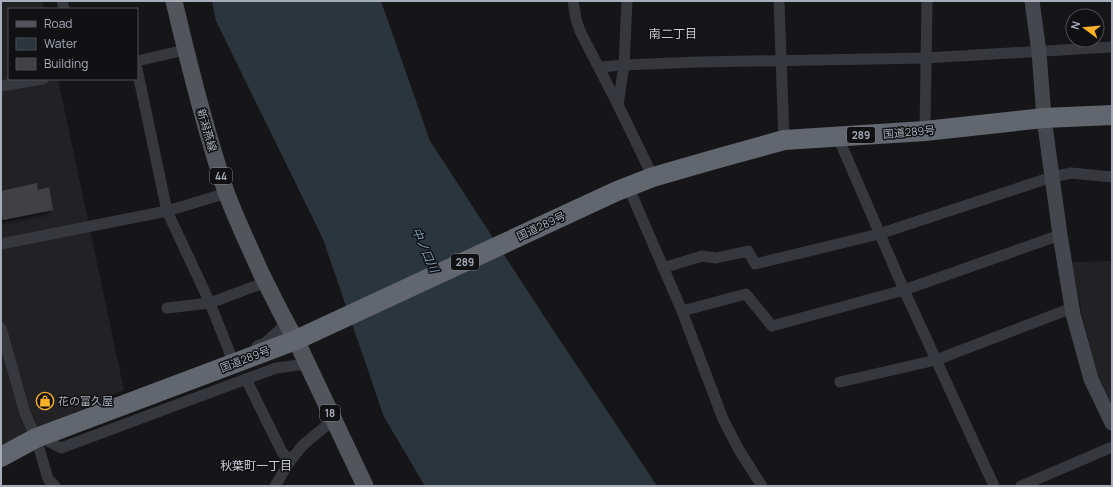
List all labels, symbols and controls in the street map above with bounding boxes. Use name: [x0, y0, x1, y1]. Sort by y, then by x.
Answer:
legend: [8, 8, 138, 80]
north arrow: [1065, 8, 1105, 48]
text: Road: [44, 15, 72, 32]
text: N: [1067, 19, 1083, 31]
district label: 南二丁目: [649, 25, 697, 42]
text: Water: [44, 35, 78, 52]
text: Building: [44, 55, 88, 72]
street label: 新潟燕線: [194, 107, 221, 153]
street label: 国道289号: [882, 122, 936, 141]
road number: 289: [847, 127, 875, 143]
road number: 44: [210, 168, 232, 184]
street label: 国道289号: [514, 208, 568, 243]
water label: 中ノ口川: [408, 224, 444, 277]
road number: 289: [451, 254, 479, 270]
street label: 国道289号: [218, 342, 272, 375]
shop icon: 花の富久屋: [35, 391, 55, 411]
place label: 花の富久屋: [58, 393, 113, 408]
road number: 18: [320, 405, 340, 421]
district label: 秋葉町一丁目: [220, 457, 292, 474]

